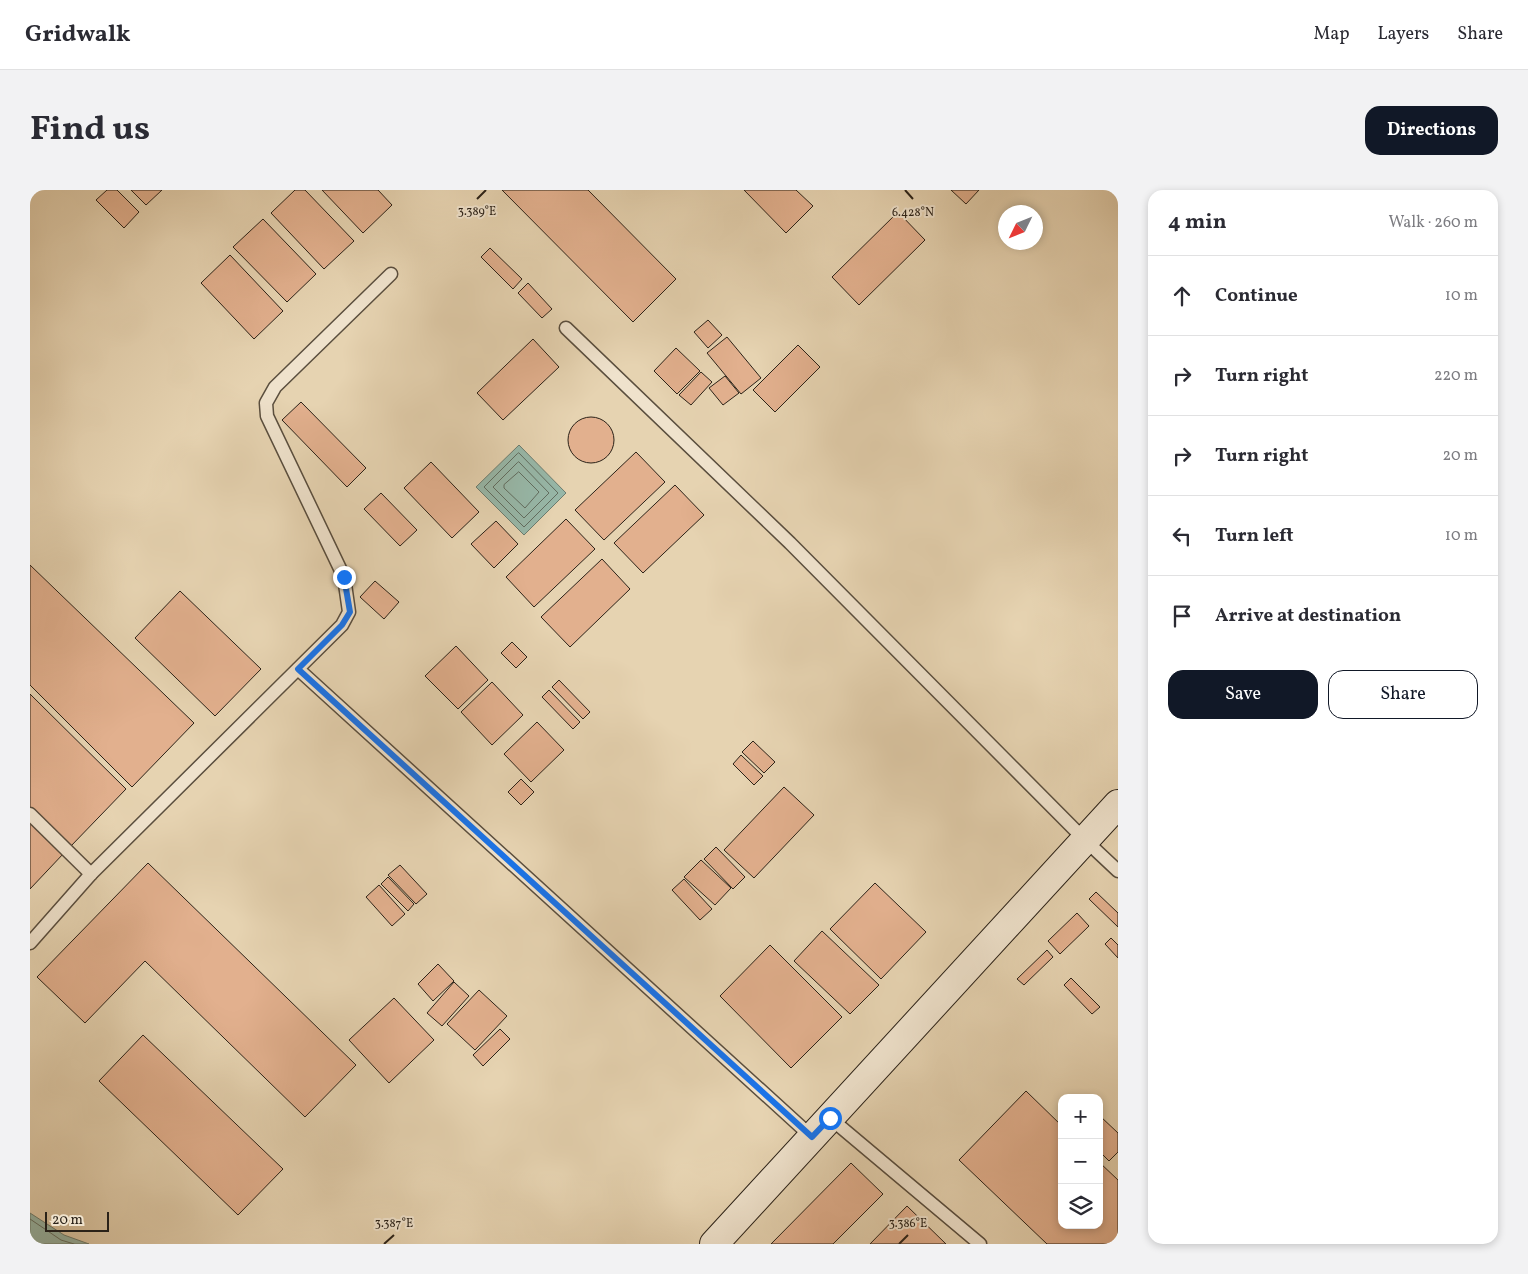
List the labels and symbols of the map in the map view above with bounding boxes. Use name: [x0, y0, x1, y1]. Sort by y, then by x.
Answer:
text: 3.389°E: [458, 204, 496, 220]
text: 6.428°N: [892, 205, 934, 221]
north arrow: [998, 205, 1043, 250]
route end: [333, 566, 356, 589]
route start: [819, 1107, 842, 1130]
scale bar: [45, 1209, 109, 1232]
text: 3.387°E: [375, 1216, 413, 1232]
text: 3.386°E: [889, 1216, 927, 1232]

